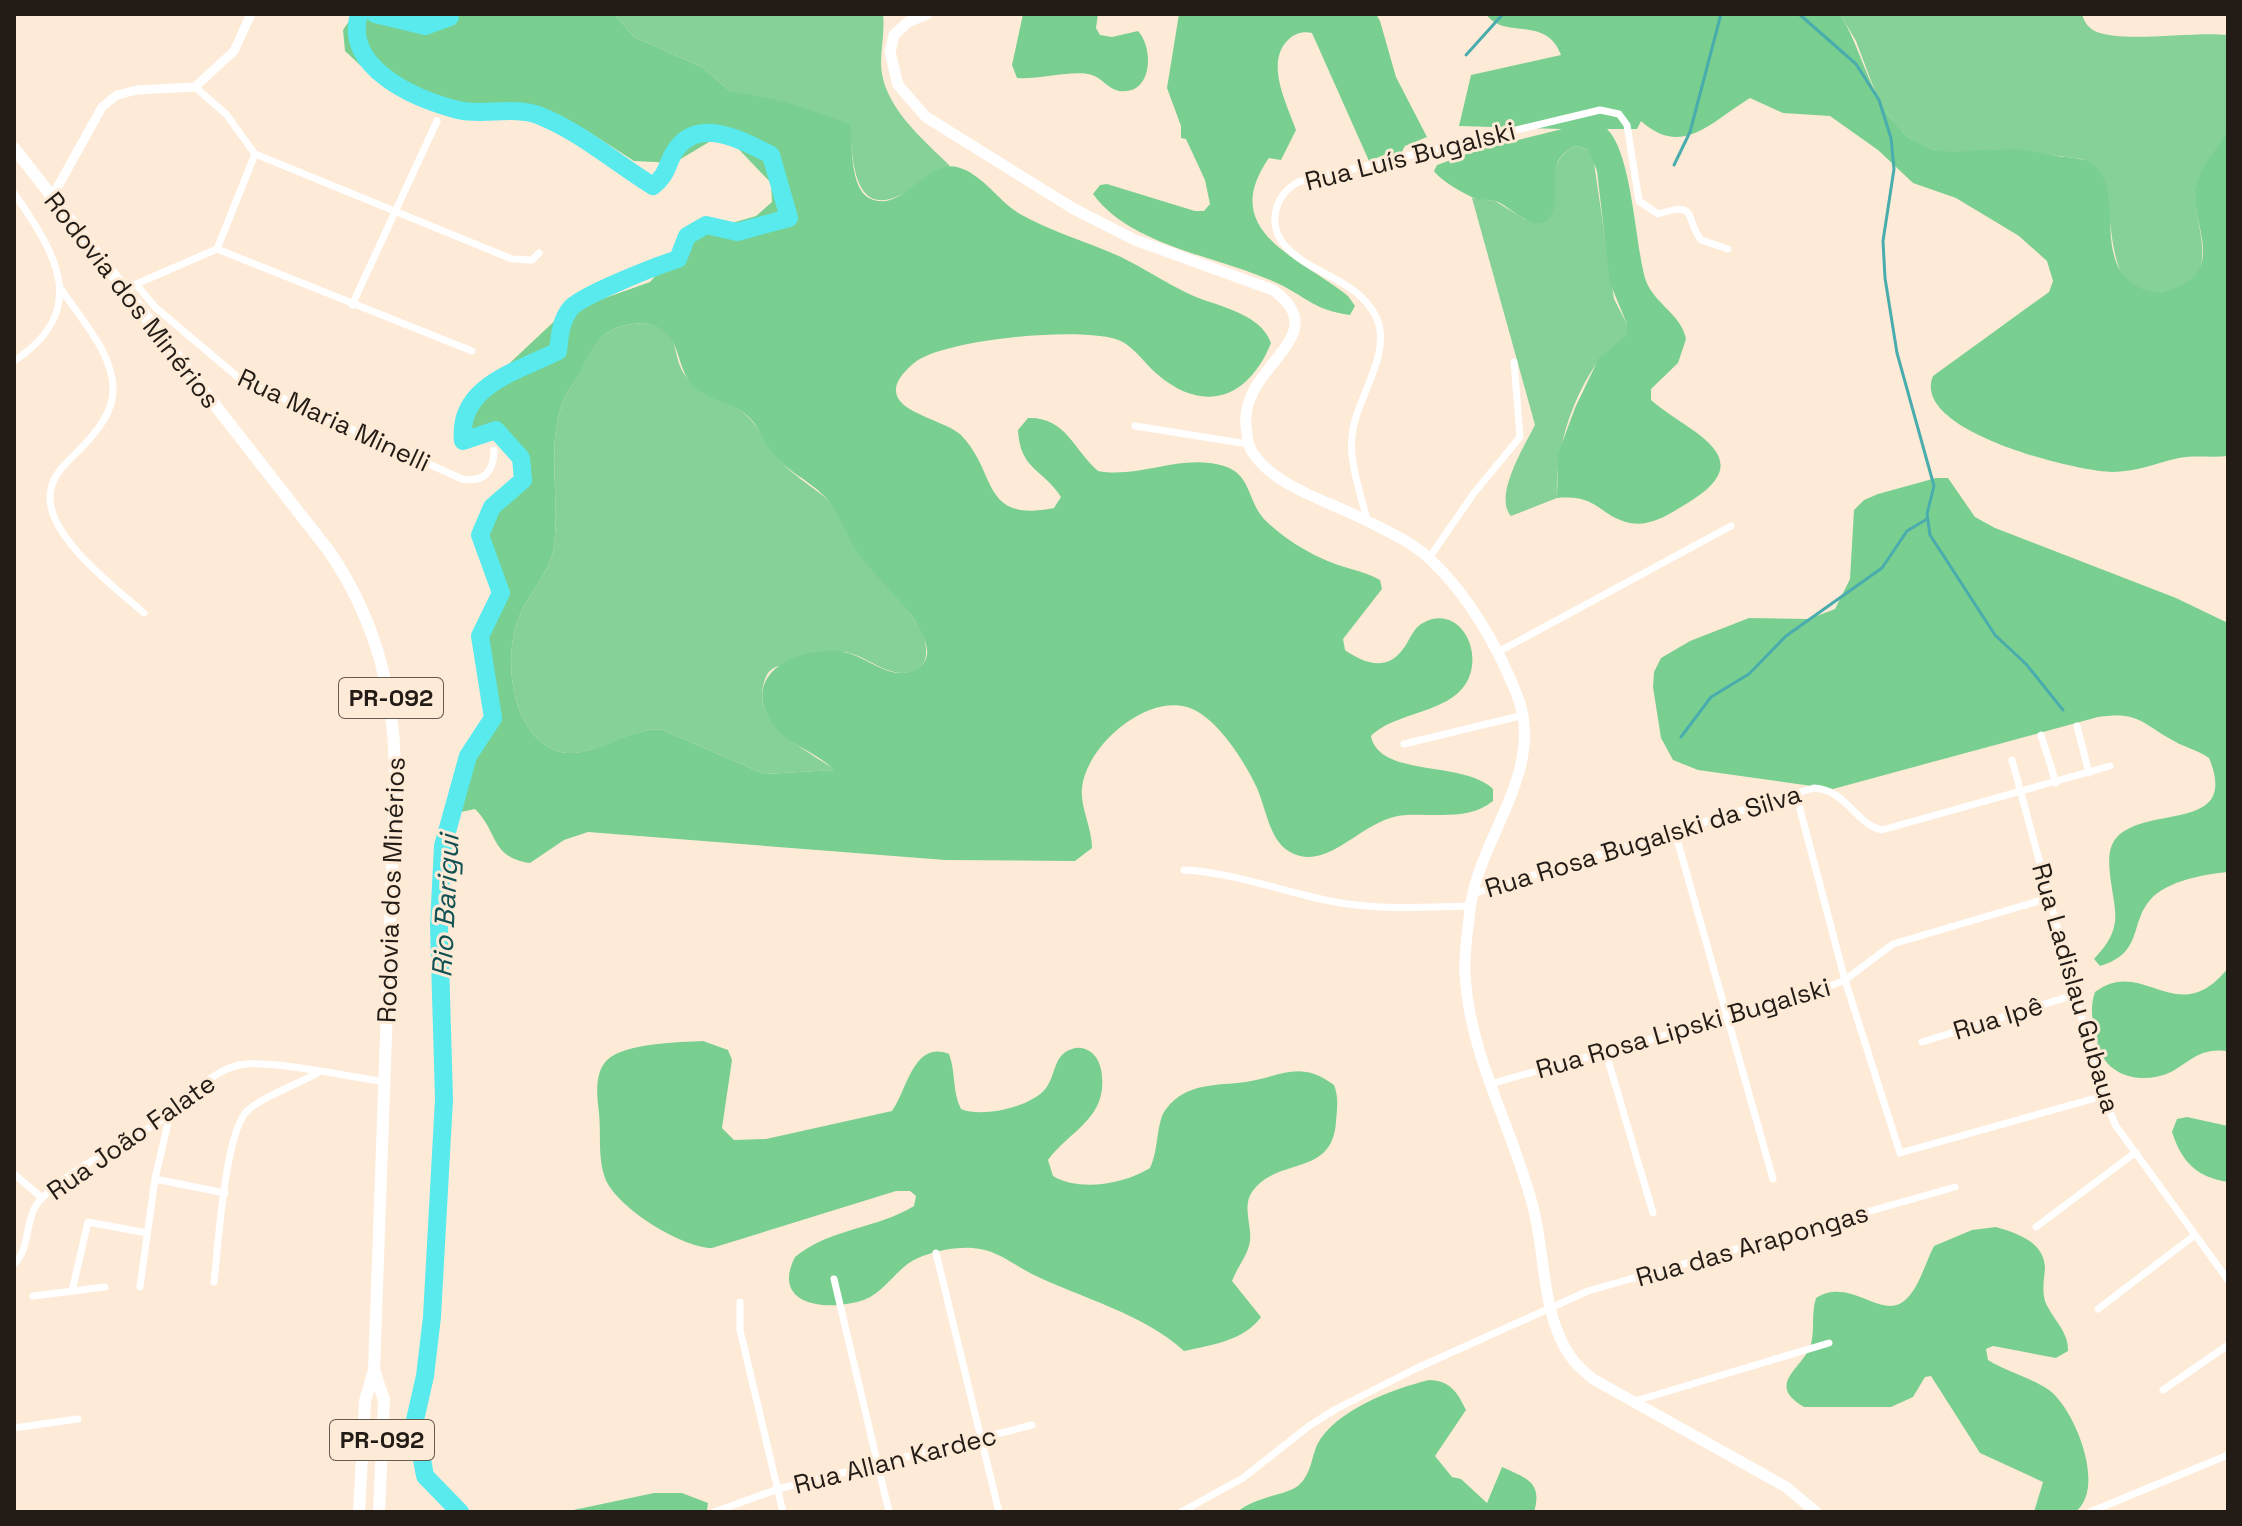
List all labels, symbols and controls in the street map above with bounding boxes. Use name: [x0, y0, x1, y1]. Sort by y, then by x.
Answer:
street label: Rua Luís Bugalski: [1301, 113, 1519, 199]
street label: Rodovia dos Minérios: [37, 185, 227, 415]
street label: Rua Maria Minelli: [232, 361, 436, 479]
road number: PR-092: [339, 678, 443, 718]
street label: Rodovia dos Minérios: [369, 756, 413, 1024]
street label: Rua Rosa Bugalski da Silva: [1481, 777, 1805, 905]
water label: Rio Barigui: [423, 831, 467, 978]
street label: Rua Ladislau Gubaua: [2024, 859, 2128, 1117]
street label: Rua Rosa Lipski Bugalski: [1532, 970, 1834, 1086]
street label: Rua Ipê: [1949, 988, 2047, 1048]
street label: Rua João Falate: [40, 1066, 222, 1208]
street label: Rua das Arapongas: [1632, 1196, 1872, 1294]
street label: Rua Allan Kardec: [790, 1418, 1000, 1502]
road number: PR-092: [330, 1420, 434, 1460]

